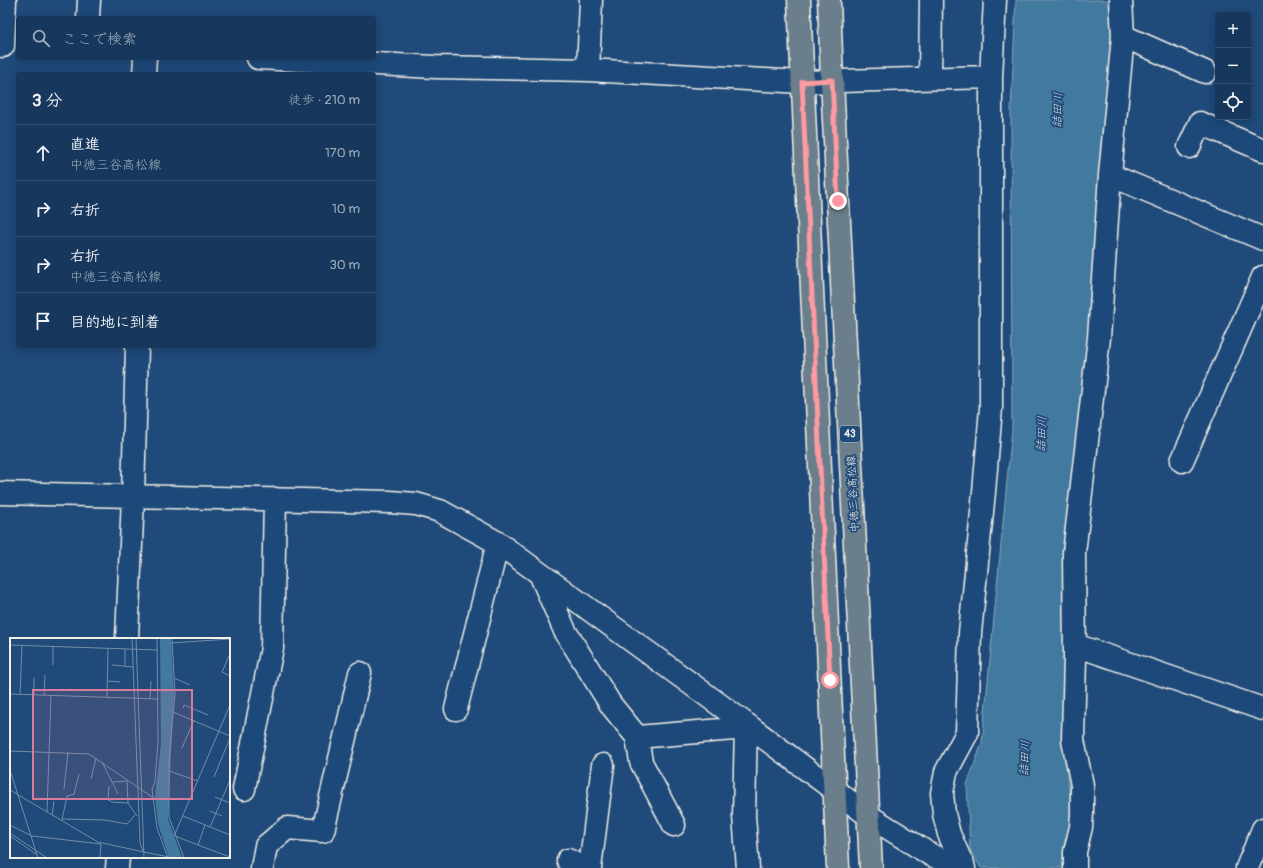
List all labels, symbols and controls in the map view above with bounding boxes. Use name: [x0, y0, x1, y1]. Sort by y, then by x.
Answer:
map controls: [1215, 12, 1251, 120]
button: +: [1215, 12, 1251, 48]
search box: [16, 16, 376, 60]
icon: search: [30, 27, 52, 49]
text: ここで検索: [62, 30, 137, 49]
button: −: [1215, 48, 1251, 84]
button: locate: [1215, 84, 1251, 120]
text: 3 分: [32, 90, 62, 111]
text: 徒歩 · 210 m: [289, 92, 360, 108]
water label: 詰田川: [1050, 92, 1066, 128]
text: 直進: [70, 135, 100, 154]
icon: ahead: [32, 142, 54, 164]
text: 170 m: [325, 145, 360, 161]
text: 中徳三谷高松線: [70, 157, 161, 173]
route end: [829, 192, 847, 210]
icon: right: [32, 198, 54, 220]
text: 右折: [70, 201, 100, 220]
text: 10 m: [332, 201, 360, 217]
text: 右折: [70, 247, 100, 266]
icon: right: [32, 254, 54, 276]
text: 30 m: [330, 257, 360, 273]
text: 中徳三谷高松線: [70, 269, 161, 285]
icon: arrive: [32, 310, 54, 332]
text: 目的地に到着: [70, 313, 160, 332]
water label: 詰田川: [1034, 416, 1050, 452]
road number: 43: [840, 426, 860, 442]
street label: 中徳三谷高松線: [844, 455, 862, 533]
inset map: [10, 638, 230, 858]
route start: [821, 671, 839, 689]
water label: 詰田川: [1017, 740, 1033, 776]

